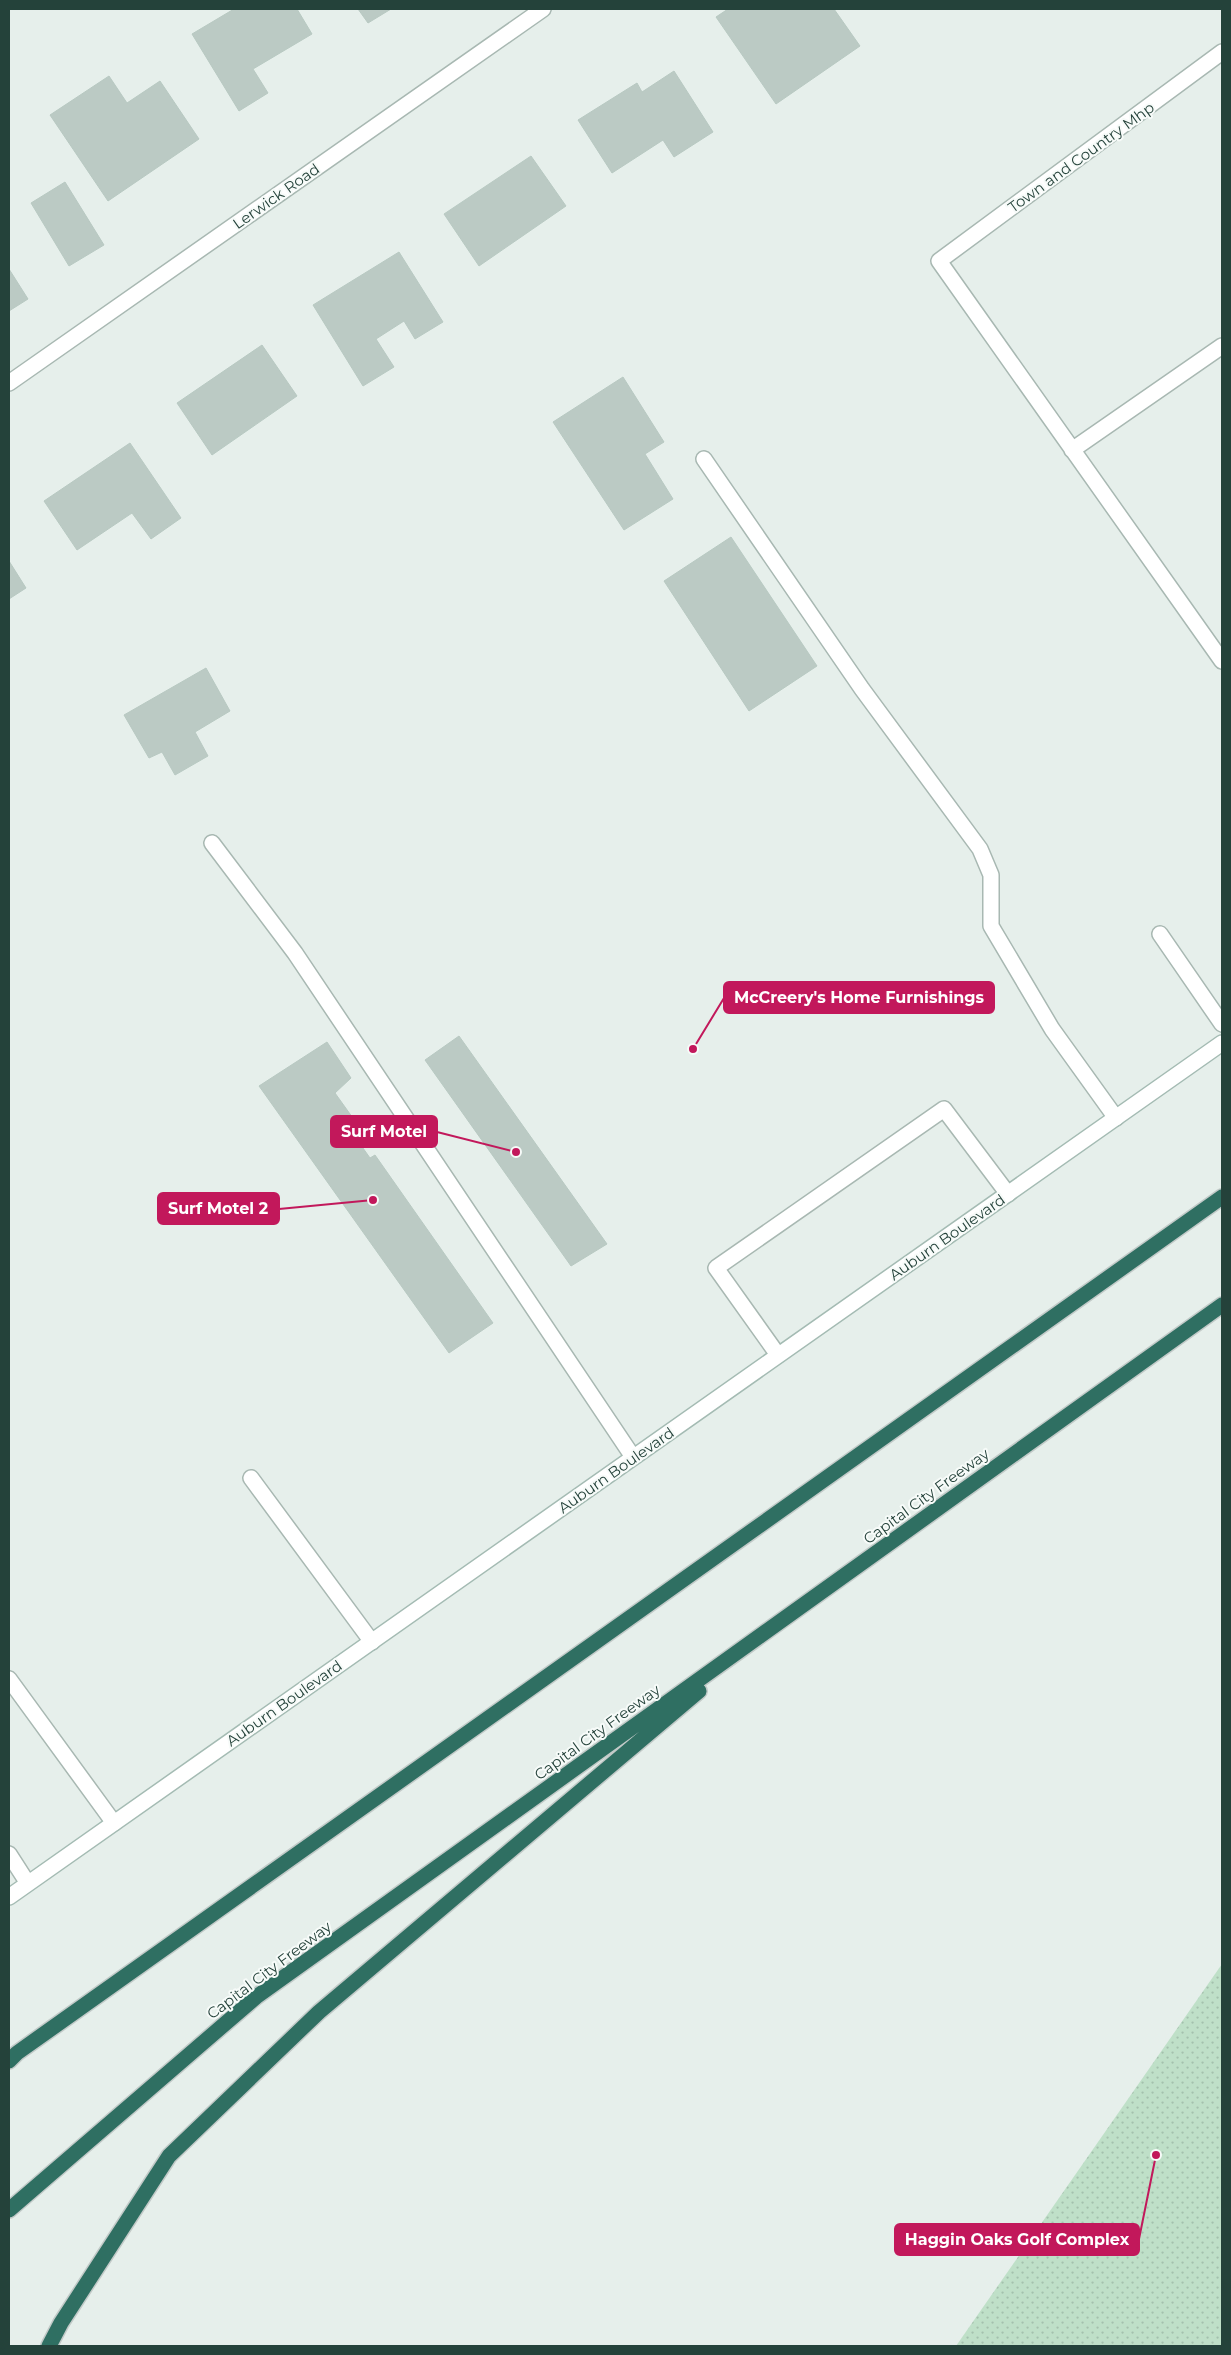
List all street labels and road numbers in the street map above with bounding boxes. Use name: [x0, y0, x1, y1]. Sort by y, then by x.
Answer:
street label: Town and Country Mhp: [1004, 98, 1158, 216]
street label: Lerwick Road: [229, 159, 323, 233]
street label: Auburn Boulevard: [885, 1190, 1009, 1284]
street label: Auburn Boulevard: [554, 1423, 678, 1517]
street label: Capital City Freeway: [859, 1443, 993, 1548]
street label: Auburn Boulevard: [222, 1656, 346, 1750]
street label: Capital City Freeway: [530, 1679, 664, 1784]
street label: Capital City Freeway: [203, 1916, 336, 2023]

